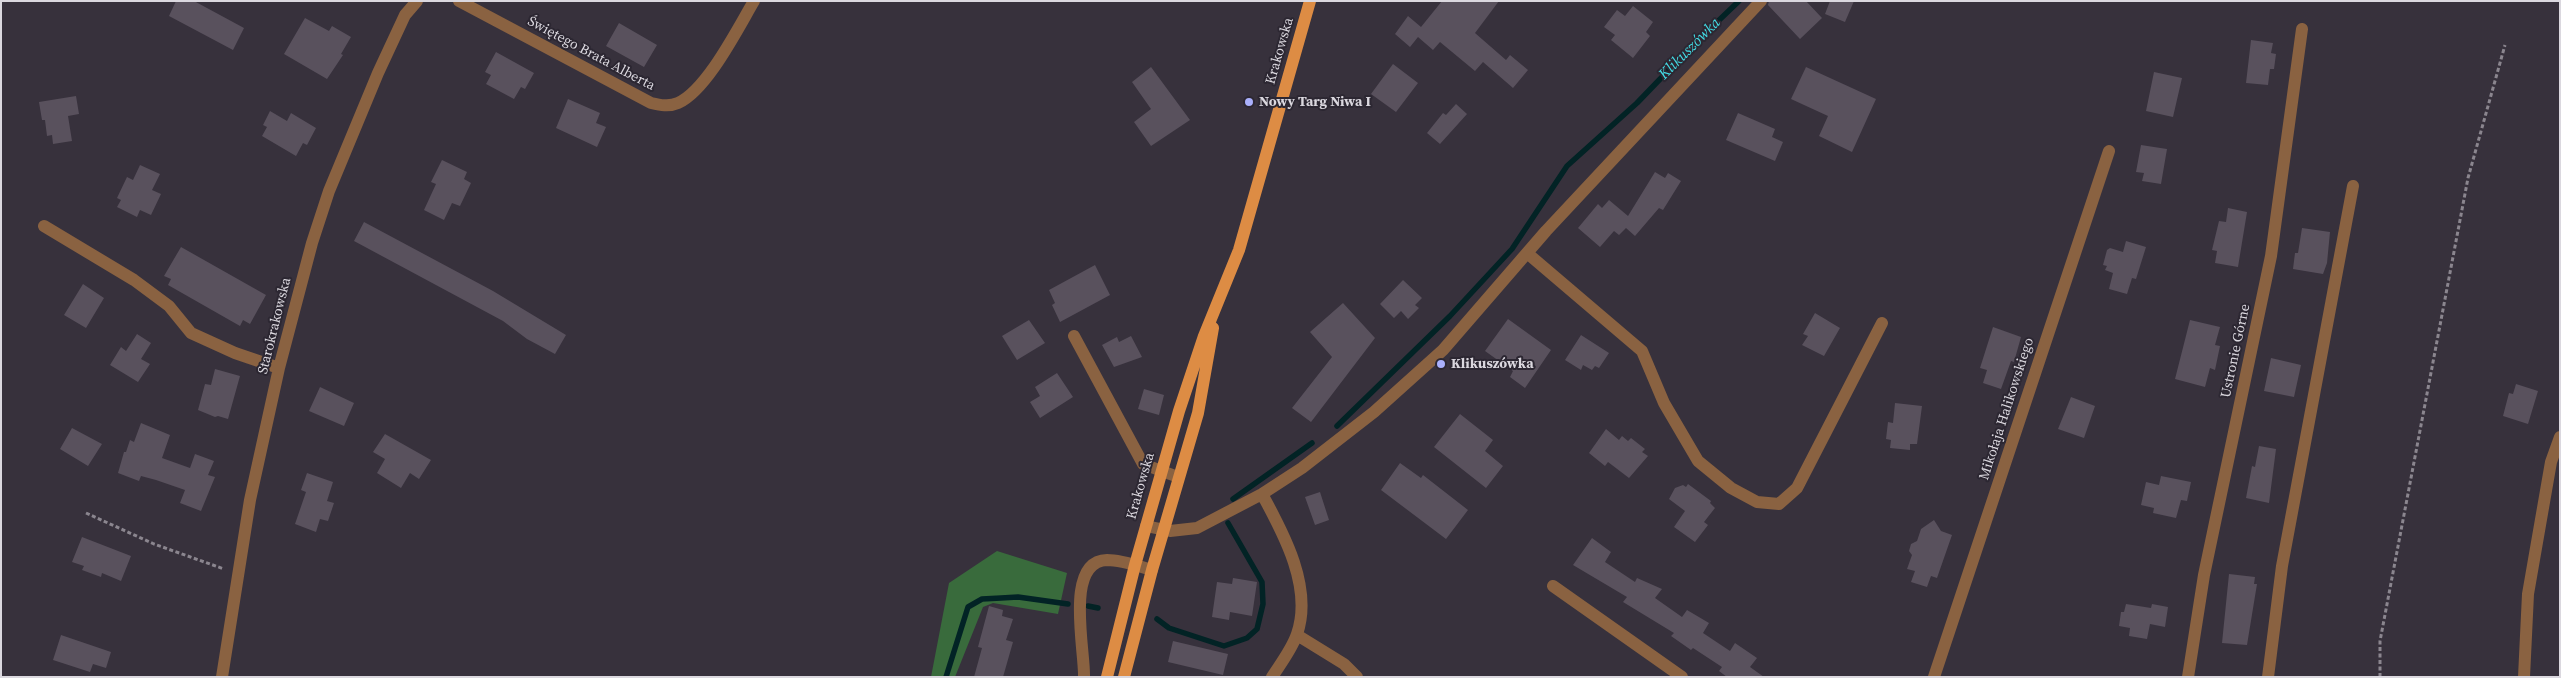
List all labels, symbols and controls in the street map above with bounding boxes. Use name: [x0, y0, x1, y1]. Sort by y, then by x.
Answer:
street label: Świętego Brata Alberta: [524, 13, 658, 95]
water label: Klikuszówka: [1655, 14, 1725, 84]
street label: Krakowska: [1262, 16, 1298, 86]
place label: Nowy Targ Niwa I: [1259, 94, 1371, 110]
marker: Nowy Targ Niwa I: [1243, 96, 1255, 108]
street label: Starokrakowska: [255, 276, 295, 376]
street label: Ustronie Górne: [2218, 303, 2254, 399]
street label: Mikołaja Halikowskiego: [1976, 336, 2038, 482]
place label: Klikuszówka: [1451, 356, 1534, 372]
marker: Klikuszówka: [1435, 358, 1447, 370]
street label: Krakowska: [1123, 451, 1159, 521]

